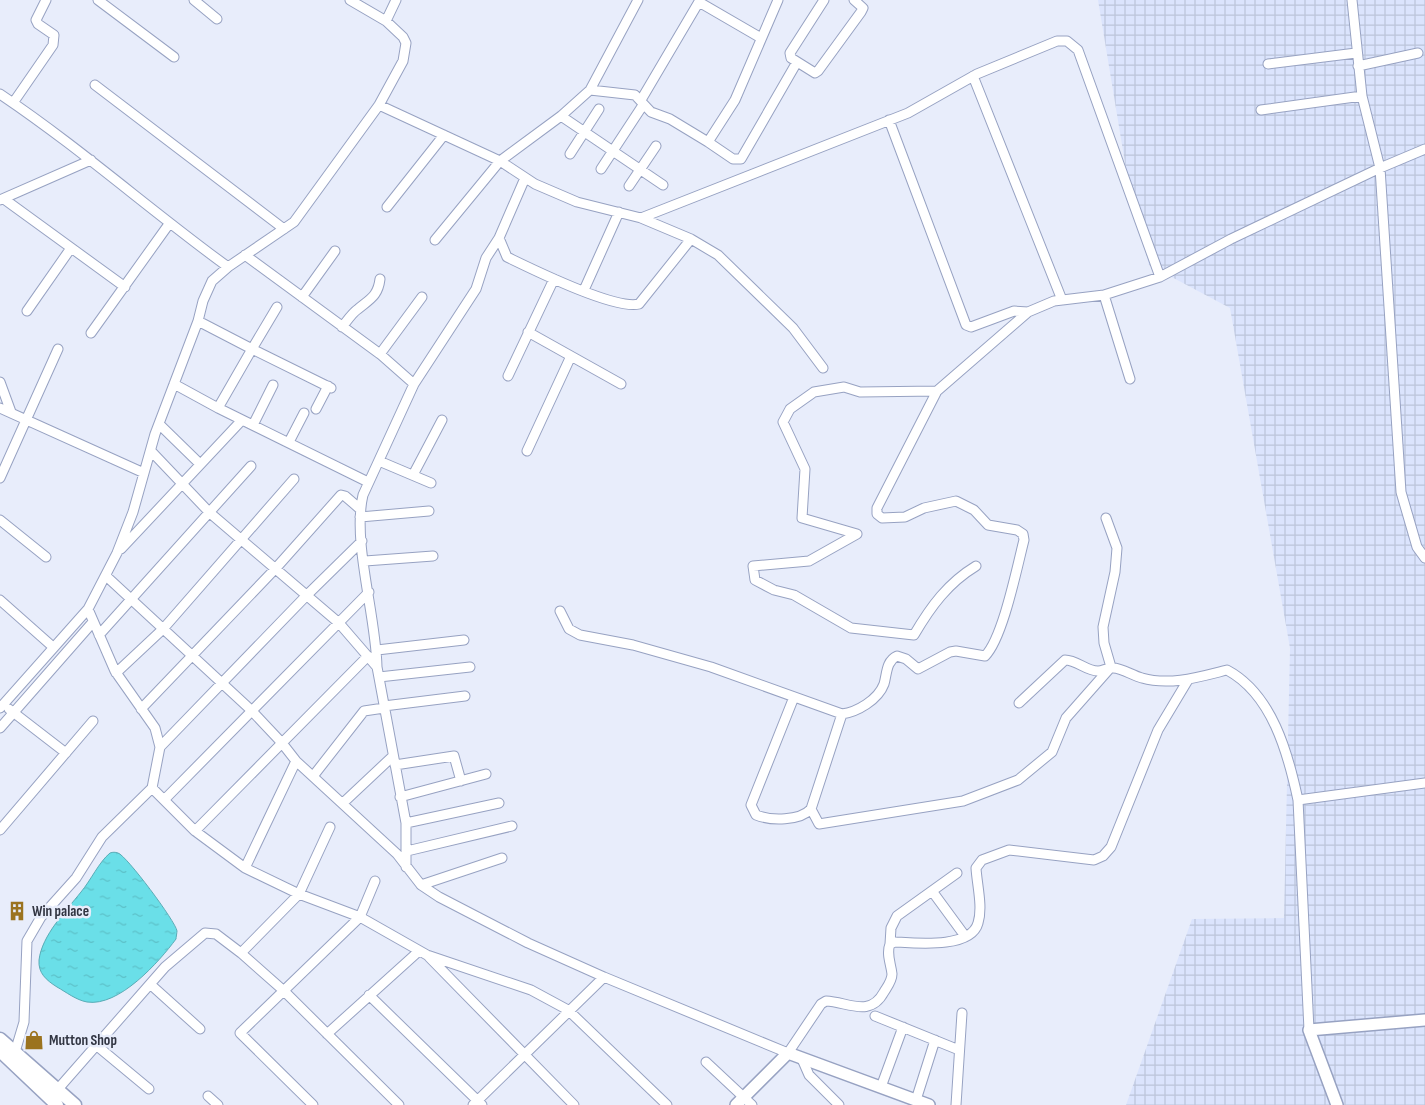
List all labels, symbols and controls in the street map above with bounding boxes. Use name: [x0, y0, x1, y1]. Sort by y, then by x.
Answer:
building icon: Win palace: [6, 900, 28, 922]
place label: Win palace: [32, 902, 89, 921]
shop icon: Mutton Shop: [23, 1029, 45, 1051]
place label: Mutton Shop: [49, 1031, 117, 1050]

